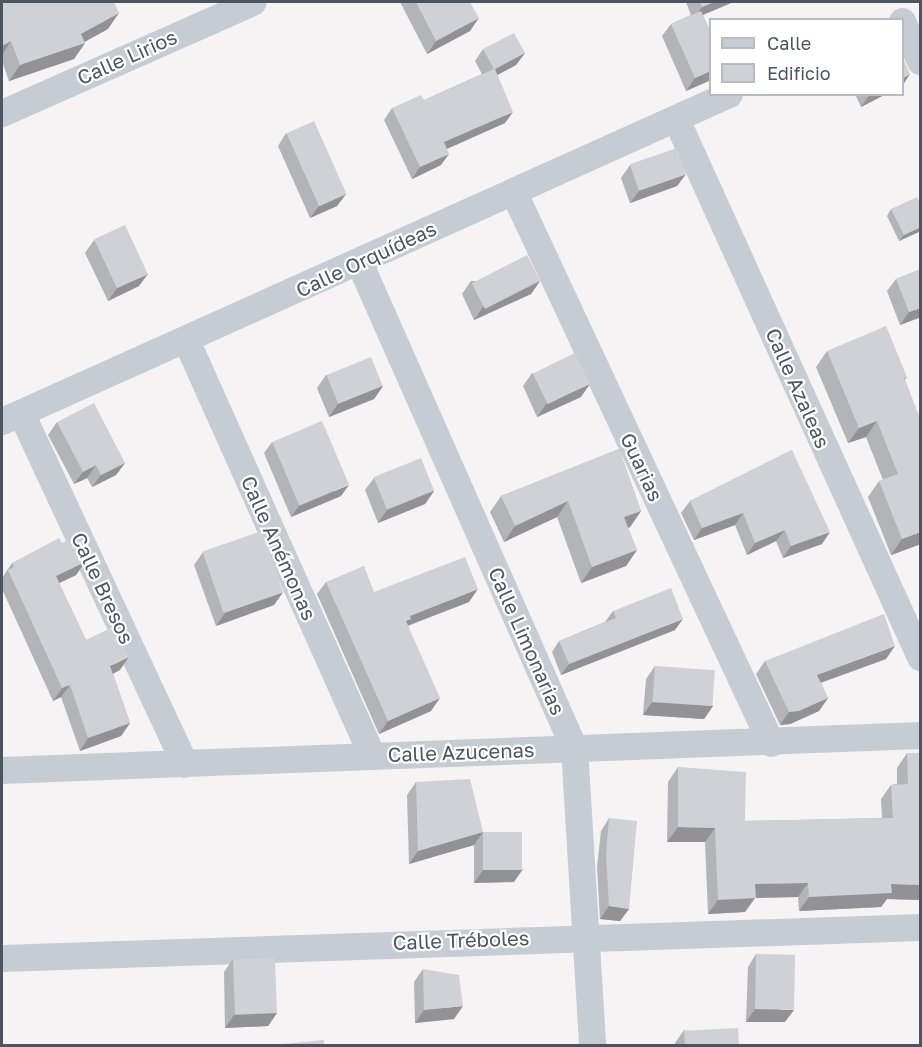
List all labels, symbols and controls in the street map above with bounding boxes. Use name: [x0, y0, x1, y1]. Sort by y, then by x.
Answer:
legend: [709, 18, 904, 96]
street label: Calle Lirios: [73, 24, 181, 90]
text: Calle: [767, 32, 811, 54]
text: Edificio: [767, 62, 831, 84]
street label: Calle Orquídeas: [292, 216, 440, 302]
street label: Calle Azaleas: [761, 324, 835, 452]
street label: Guarias: [616, 429, 668, 505]
street label: Calle Anémonas: [236, 472, 322, 624]
street label: Calle Bresos: [67, 529, 139, 647]
street label: Calle Limonarias: [484, 563, 570, 719]
street label: Calle Azucenas: [387, 737, 535, 767]
street label: Calle Tréboles: [392, 926, 530, 954]

